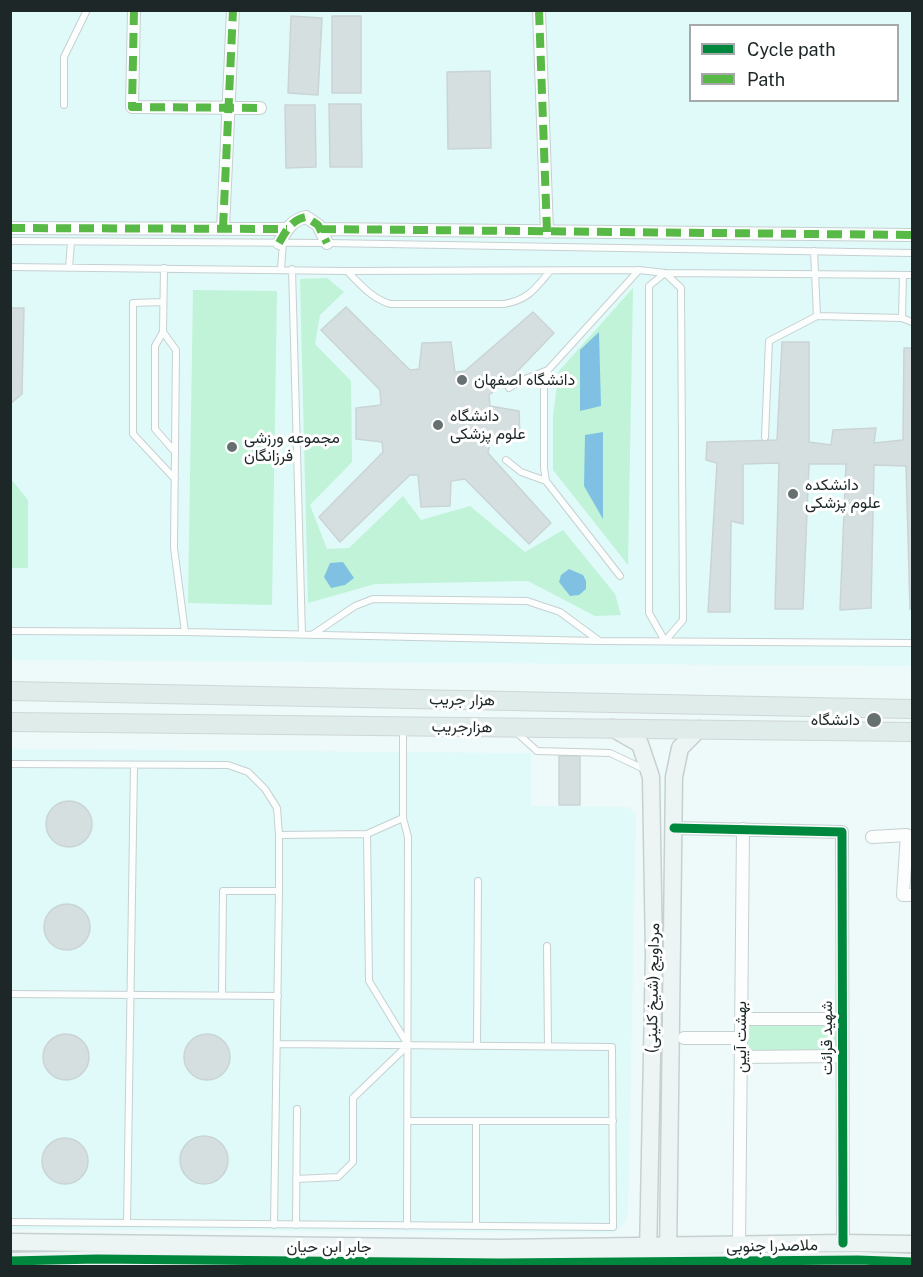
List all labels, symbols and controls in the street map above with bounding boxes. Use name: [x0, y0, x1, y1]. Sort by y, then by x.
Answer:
legend: [689, 24, 899, 102]
text: Cycle path: [747, 39, 836, 60]
text: Path: [747, 69, 785, 90]
place label: دانشگاه اصفهان: [474, 370, 575, 390]
marker: دانشگاه اصفهان: [455, 373, 469, 387]
place label: دانشگاه علوم پزشکی: [450, 406, 526, 444]
marker: دانشگاه علوم پزشکی: [431, 418, 445, 432]
place label: مجموعه ورزشی فرزانگان: [244, 428, 340, 466]
marker: مجموعه ورزشی فرزانگان: [225, 440, 239, 454]
place label: دانشکده علوم پزشکی: [805, 475, 881, 513]
marker: دانشکده علوم پزشکی: [786, 487, 800, 501]
street label: هزار جریب: [429, 690, 495, 710]
place label: دانشگاه: [811, 710, 860, 730]
marker: دانشگاه: [865, 711, 883, 729]
street label: هزارجریب: [431, 717, 493, 737]
street label: مرداویج (شیخ کلینی): [642, 923, 664, 1053]
street label: بهشت آیین: [731, 1001, 751, 1073]
street label: شهید قرائت: [817, 1001, 837, 1075]
street label: ملاصدرا جنوبی: [726, 1236, 818, 1256]
street label: جابر ابن حیان: [286, 1237, 372, 1257]

